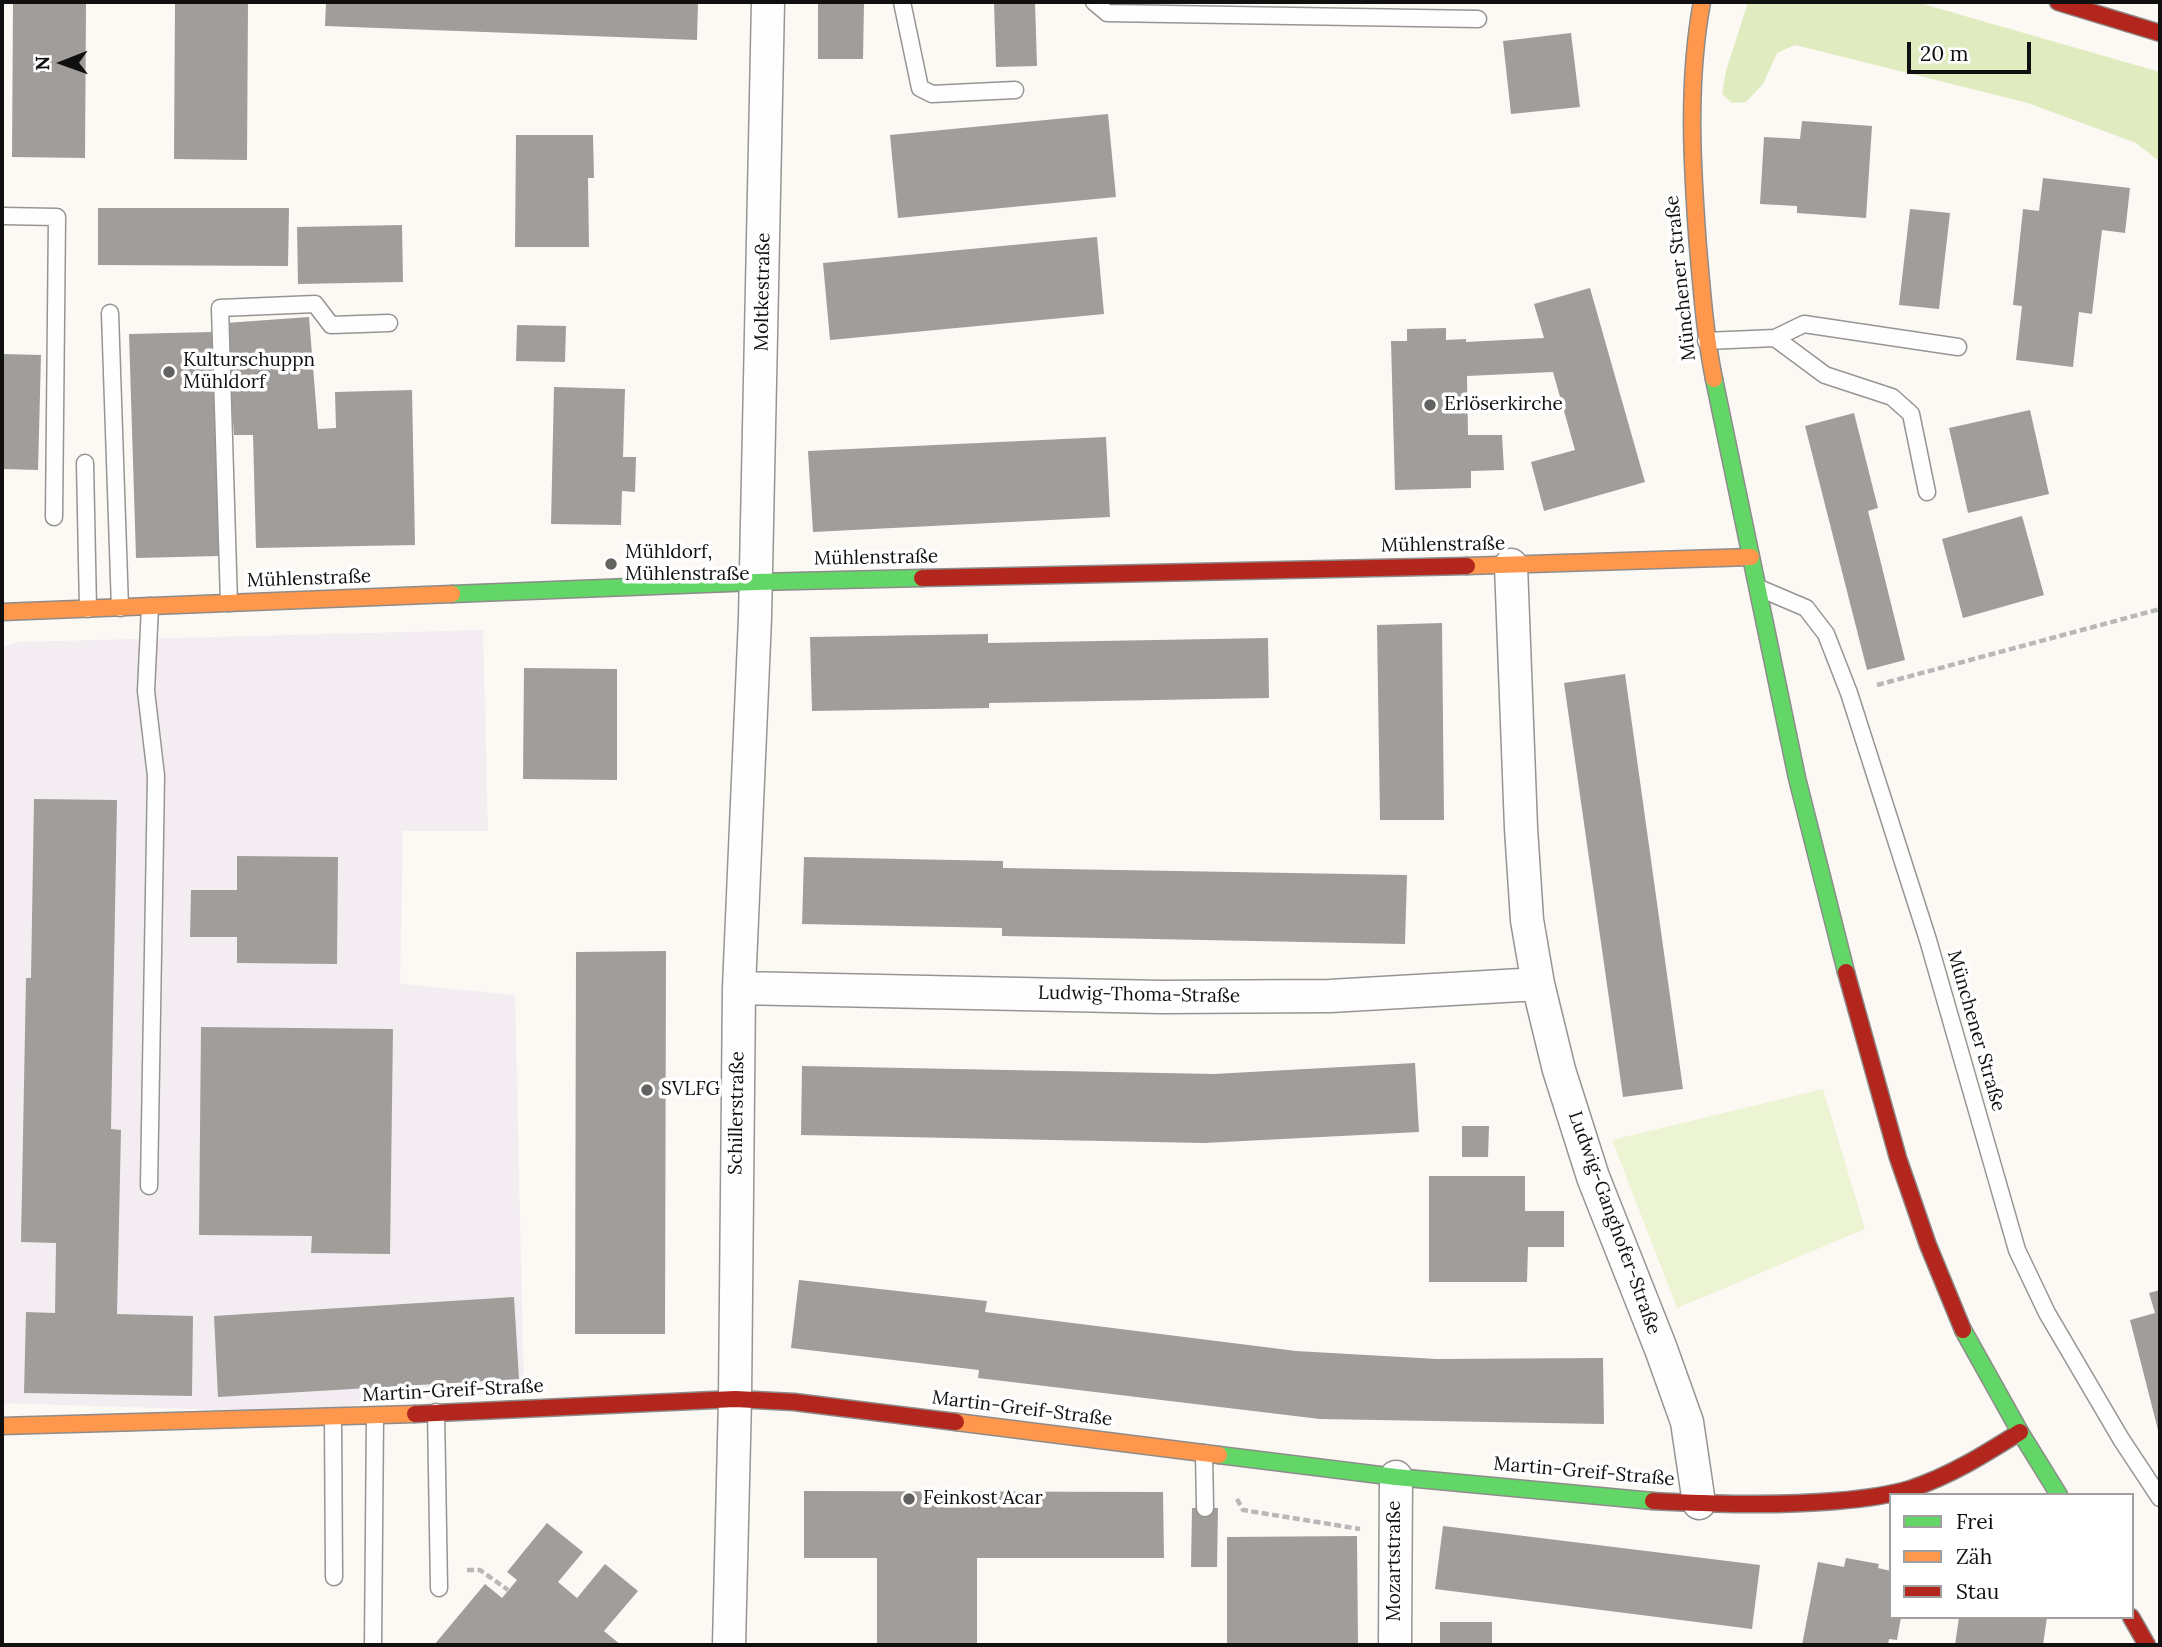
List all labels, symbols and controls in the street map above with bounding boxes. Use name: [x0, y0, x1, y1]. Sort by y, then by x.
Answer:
north arrow: [28, 28, 98, 98]
scale bar: [1910, 28, 2034, 72]
text: 20 m: [1920, 40, 1969, 67]
text: N: [30, 56, 54, 71]
street label: Münchener Straße: [1661, 194, 1701, 362]
street label: Moltkestraße: [751, 233, 775, 351]
place label: Kulturschuppn Mühldorf: [183, 350, 315, 394]
marker: Kulturschuppn Mühldorf: [161, 364, 177, 380]
place label: Erlöserkirche: [1444, 394, 1563, 416]
marker: Erlöserkirche: [1422, 397, 1438, 413]
street label: Mühlenstraße: [1381, 533, 1505, 557]
place label: Mühldorf, Mühlenstraße: [625, 542, 749, 586]
street label: Mühlenstraße: [814, 546, 938, 570]
marker: Mühldorf, Mühlenstraße: [603, 556, 619, 572]
street label: Mühlenstraße: [246, 565, 372, 593]
street label: Münchener Straße: [1942, 948, 2010, 1114]
street label: Ludwig-Thoma-Straße: [1038, 982, 1240, 1008]
street label: Schillerstraße: [725, 1051, 749, 1175]
place label: SVLFG: [661, 1079, 720, 1101]
marker: SVLFG: [639, 1082, 655, 1098]
street label: Ludwig-Ganghofer-Straße: [1563, 1108, 1665, 1338]
street label: Martin-Greif-Straße: [362, 1375, 544, 1407]
street label: Martin-Greif-Straße: [930, 1387, 1114, 1431]
street label: Martin-Greif-Straße: [1492, 1453, 1676, 1491]
place label: Feinkost Acar: [923, 1488, 1043, 1510]
marker: Feinkost Acar: [901, 1491, 917, 1507]
legend: [1889, 1493, 2134, 1619]
street label: Mozartstraße: [1384, 1501, 1406, 1621]
text: Frei: [1956, 1508, 1994, 1535]
text: Zäh: [1956, 1543, 1992, 1570]
text: Stau: [1956, 1578, 1999, 1605]

